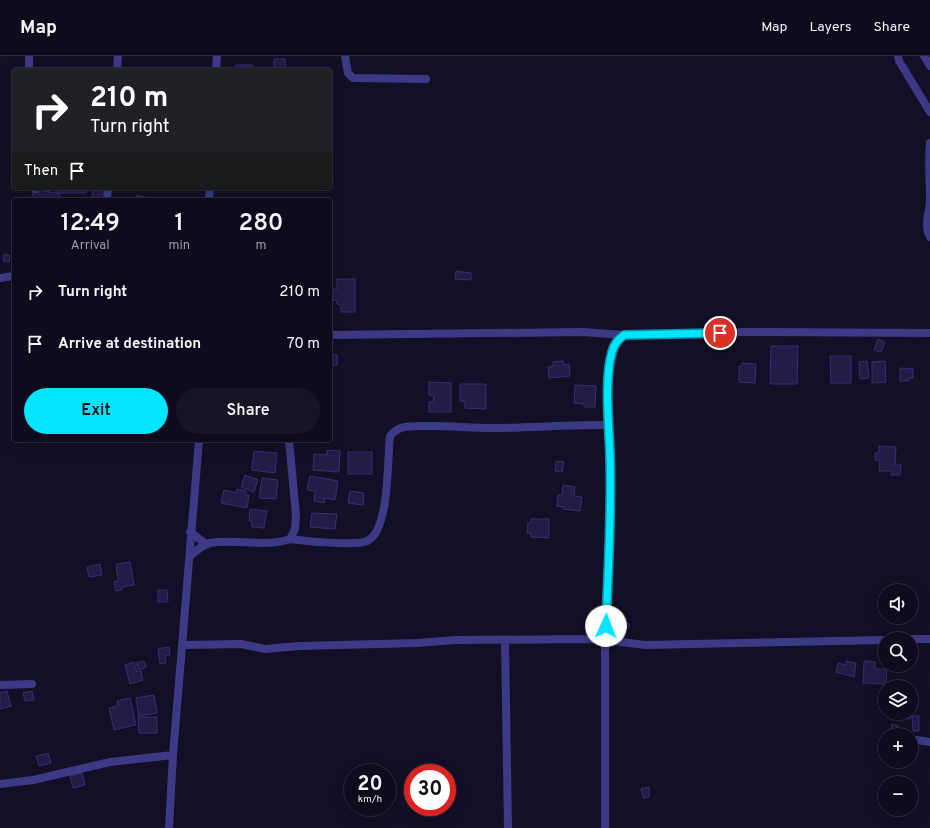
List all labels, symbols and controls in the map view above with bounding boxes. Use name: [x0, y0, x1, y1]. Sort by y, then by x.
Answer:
text: Map: [20, 16, 57, 40]
text: Map: [761, 19, 787, 36]
text: Layers: [809, 19, 851, 36]
text: Share: [873, 19, 910, 36]
text: 210 m: [90, 81, 168, 117]
icon: right: [24, 84, 76, 136]
text: Turn right: [90, 116, 170, 139]
icon: arrive: [66, 160, 88, 182]
text: Then: [24, 162, 58, 181]
text: 12:49: [60, 209, 120, 239]
text: 1: [175, 209, 184, 239]
text: 280: [239, 209, 284, 239]
text: Arrival: [71, 238, 110, 254]
text: min: [168, 238, 190, 254]
text: m: [256, 238, 267, 254]
icon: right: [24, 281, 46, 303]
text: Turn right: [58, 283, 127, 302]
text: 210 m: [279, 283, 320, 302]
pin: [703, 316, 737, 350]
icon: arrive: [709, 322, 731, 344]
icon: arrive: [24, 333, 46, 355]
text: Arrive at destination: [58, 335, 201, 354]
text: 70 m: [287, 335, 320, 354]
button: Exit: [24, 388, 168, 434]
button: Share: [176, 388, 320, 434]
map controls: [878, 584, 918, 816]
button: sound: [878, 584, 918, 624]
position arrow: [585, 605, 627, 647]
button: search: [878, 632, 918, 672]
button: layers: [878, 680, 918, 720]
button: +: [878, 728, 918, 768]
speed limit sign: 30: [404, 764, 456, 816]
text: 20: [357, 772, 383, 798]
button: −: [878, 776, 918, 816]
text: km/h: [358, 793, 382, 806]

